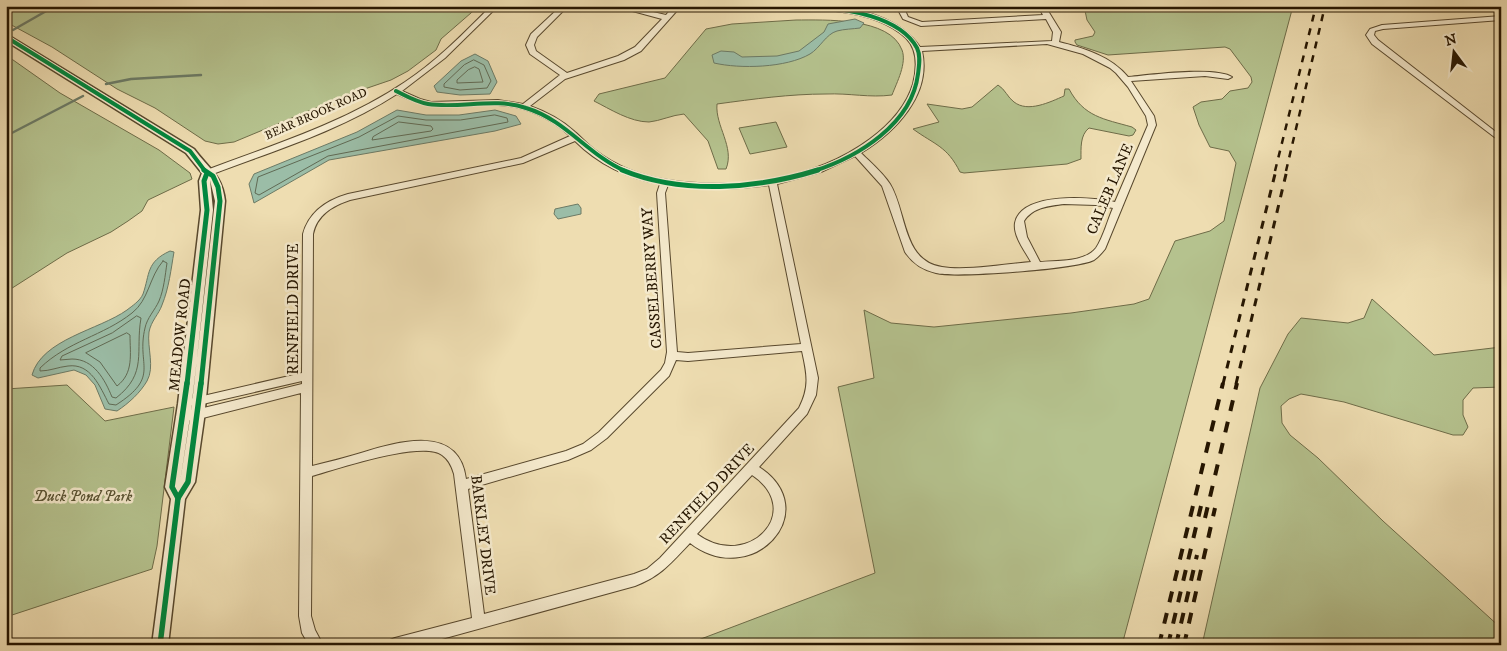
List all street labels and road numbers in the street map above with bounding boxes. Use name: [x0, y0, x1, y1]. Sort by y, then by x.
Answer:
street label: BEAR BROOK ROAD: [263, 85, 370, 143]
street label: CALEB LANE: [1082, 140, 1138, 237]
street label: CASSELBERRY WAY: [638, 206, 666, 349]
street label: RENFIELD DRIVE: [284, 243, 303, 375]
street label: MEADOW ROAD: [165, 278, 195, 392]
street label: RENFIELD DRIVE: [655, 439, 759, 549]
street label: BARKLEY DRIVE: [466, 474, 500, 597]

